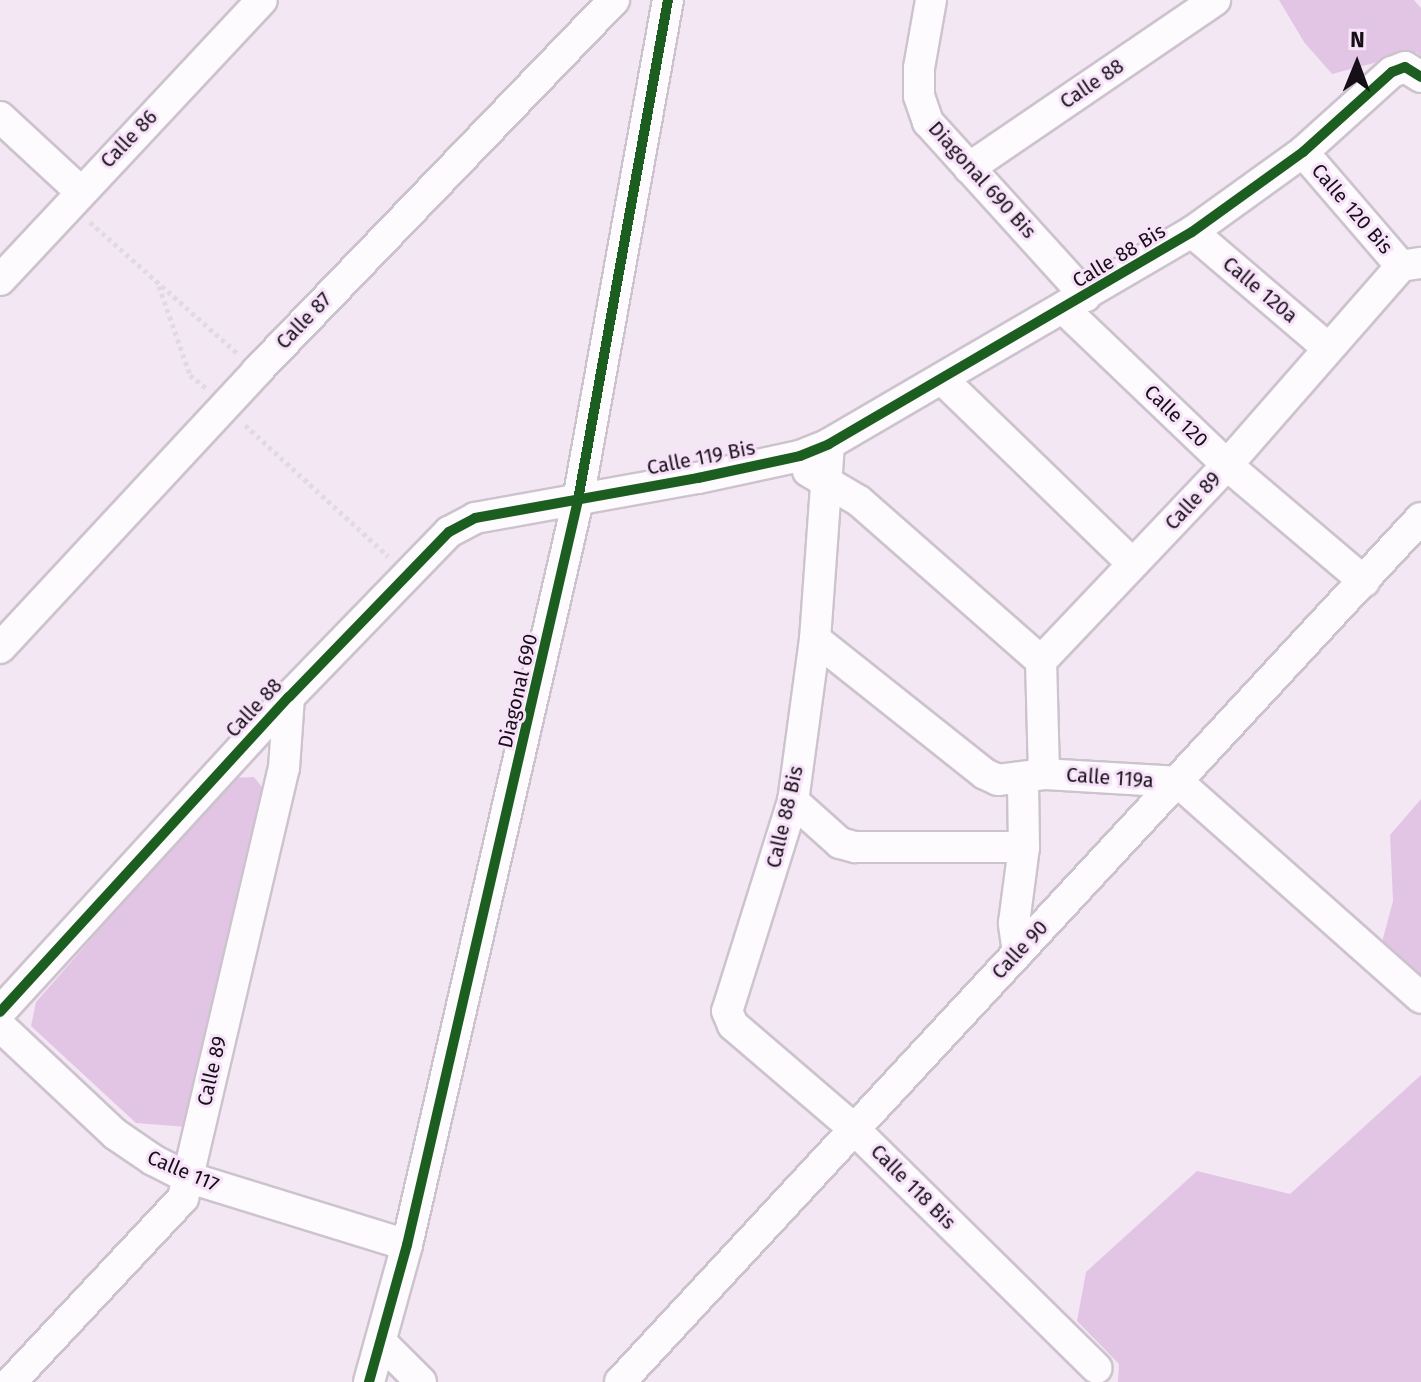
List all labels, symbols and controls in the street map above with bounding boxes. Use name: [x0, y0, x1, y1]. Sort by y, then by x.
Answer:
north arrow: [1317, 24, 1397, 104]
text: N: [1350, 26, 1365, 53]
street label: Calle 88: [1056, 54, 1128, 114]
street label: Calle 86: [96, 105, 162, 173]
street label: Diagonal 690 Bis: [923, 117, 1041, 243]
street label: Calle 120 Bis: [1306, 159, 1398, 259]
street label: Calle 88 Bis: [1068, 219, 1170, 293]
street label: Calle 120a: [1218, 252, 1302, 328]
street label: Calle 87: [271, 288, 337, 354]
street label: Calle 120: [1139, 380, 1213, 452]
street label: Calle 119 Bis: [645, 436, 757, 480]
street label: Calle 89: [1160, 467, 1226, 535]
street label: Diagonal 690: [493, 632, 543, 750]
street label: Calle 88: [221, 674, 287, 742]
street label: Calle 119a: [1065, 763, 1155, 793]
street label: Calle 88 Bis: [762, 764, 808, 870]
street label: Calle 90: [987, 916, 1053, 984]
street label: Calle 89: [192, 1034, 232, 1108]
street label: Calle 118 Bis: [866, 1140, 960, 1234]
street label: Calle 117: [144, 1145, 222, 1197]

